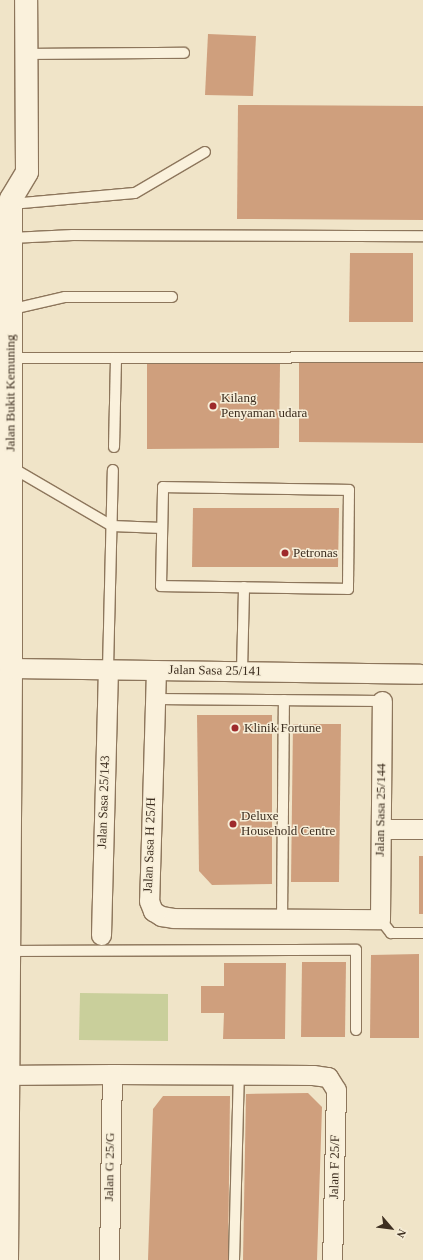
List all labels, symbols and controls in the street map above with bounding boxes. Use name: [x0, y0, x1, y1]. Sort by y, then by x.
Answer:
street label: Jalan Bukit Kemuning: [3, 335, 19, 451]
place label: Kilang Penyaman udara: [221, 391, 307, 422]
marker: Kilang Penyaman udara: [208, 401, 218, 411]
place label: Petronas: [293, 545, 338, 561]
marker: Petronas: [280, 548, 290, 558]
street label: Jalan Sasa 25/141: [168, 662, 262, 680]
place label: Klinik Fortune: [244, 720, 321, 736]
marker: Klinik Fortune: [229, 722, 241, 734]
street label: Jalan Sasa 25/143: [95, 755, 113, 849]
street label: Jalan Sasa 25/144: [372, 763, 390, 857]
street label: Jalan Sasa H 25/H: [141, 797, 159, 893]
place label: Deluxe Household Centre: [241, 809, 335, 840]
marker: Deluxe Household Centre: [228, 819, 238, 829]
street label: Jalan G 25/G: [102, 1133, 118, 1201]
street label: Jalan F 25/F: [327, 1135, 343, 1199]
north arrow: [371, 1208, 411, 1248]
text: N: [394, 1227, 409, 1240]

